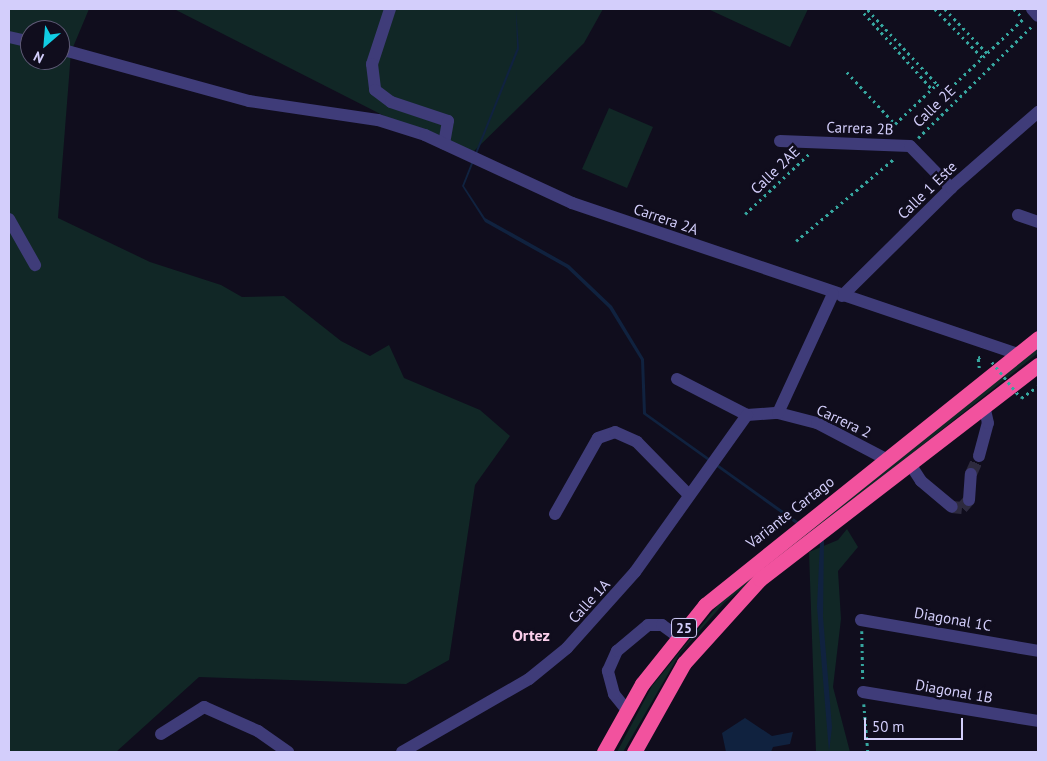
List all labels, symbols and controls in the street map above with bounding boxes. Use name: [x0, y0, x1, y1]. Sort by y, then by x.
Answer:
north arrow: [20, 20, 70, 70]
text: N: [30, 47, 47, 68]
street label: Calle 2E: [909, 81, 959, 131]
street label: Carrera 2B: [826, 118, 894, 138]
street label: Calle 2AE: [747, 142, 803, 198]
street label: Calle 1 Este: [894, 157, 960, 223]
street label: Carrera 2A: [631, 200, 701, 238]
street label: Carrera 2: [814, 401, 874, 441]
street label: Variante Cartago: [743, 472, 837, 552]
street label: Calle 1A: [565, 575, 613, 627]
street label: Diagonal 1C: [913, 603, 993, 635]
road number: 25: [670, 616, 698, 640]
district label: Ortez: [512, 625, 550, 645]
street label: Diagonal 1B: [914, 675, 994, 707]
scale bar: [867, 708, 966, 740]
text: 50 m: [872, 717, 905, 736]

